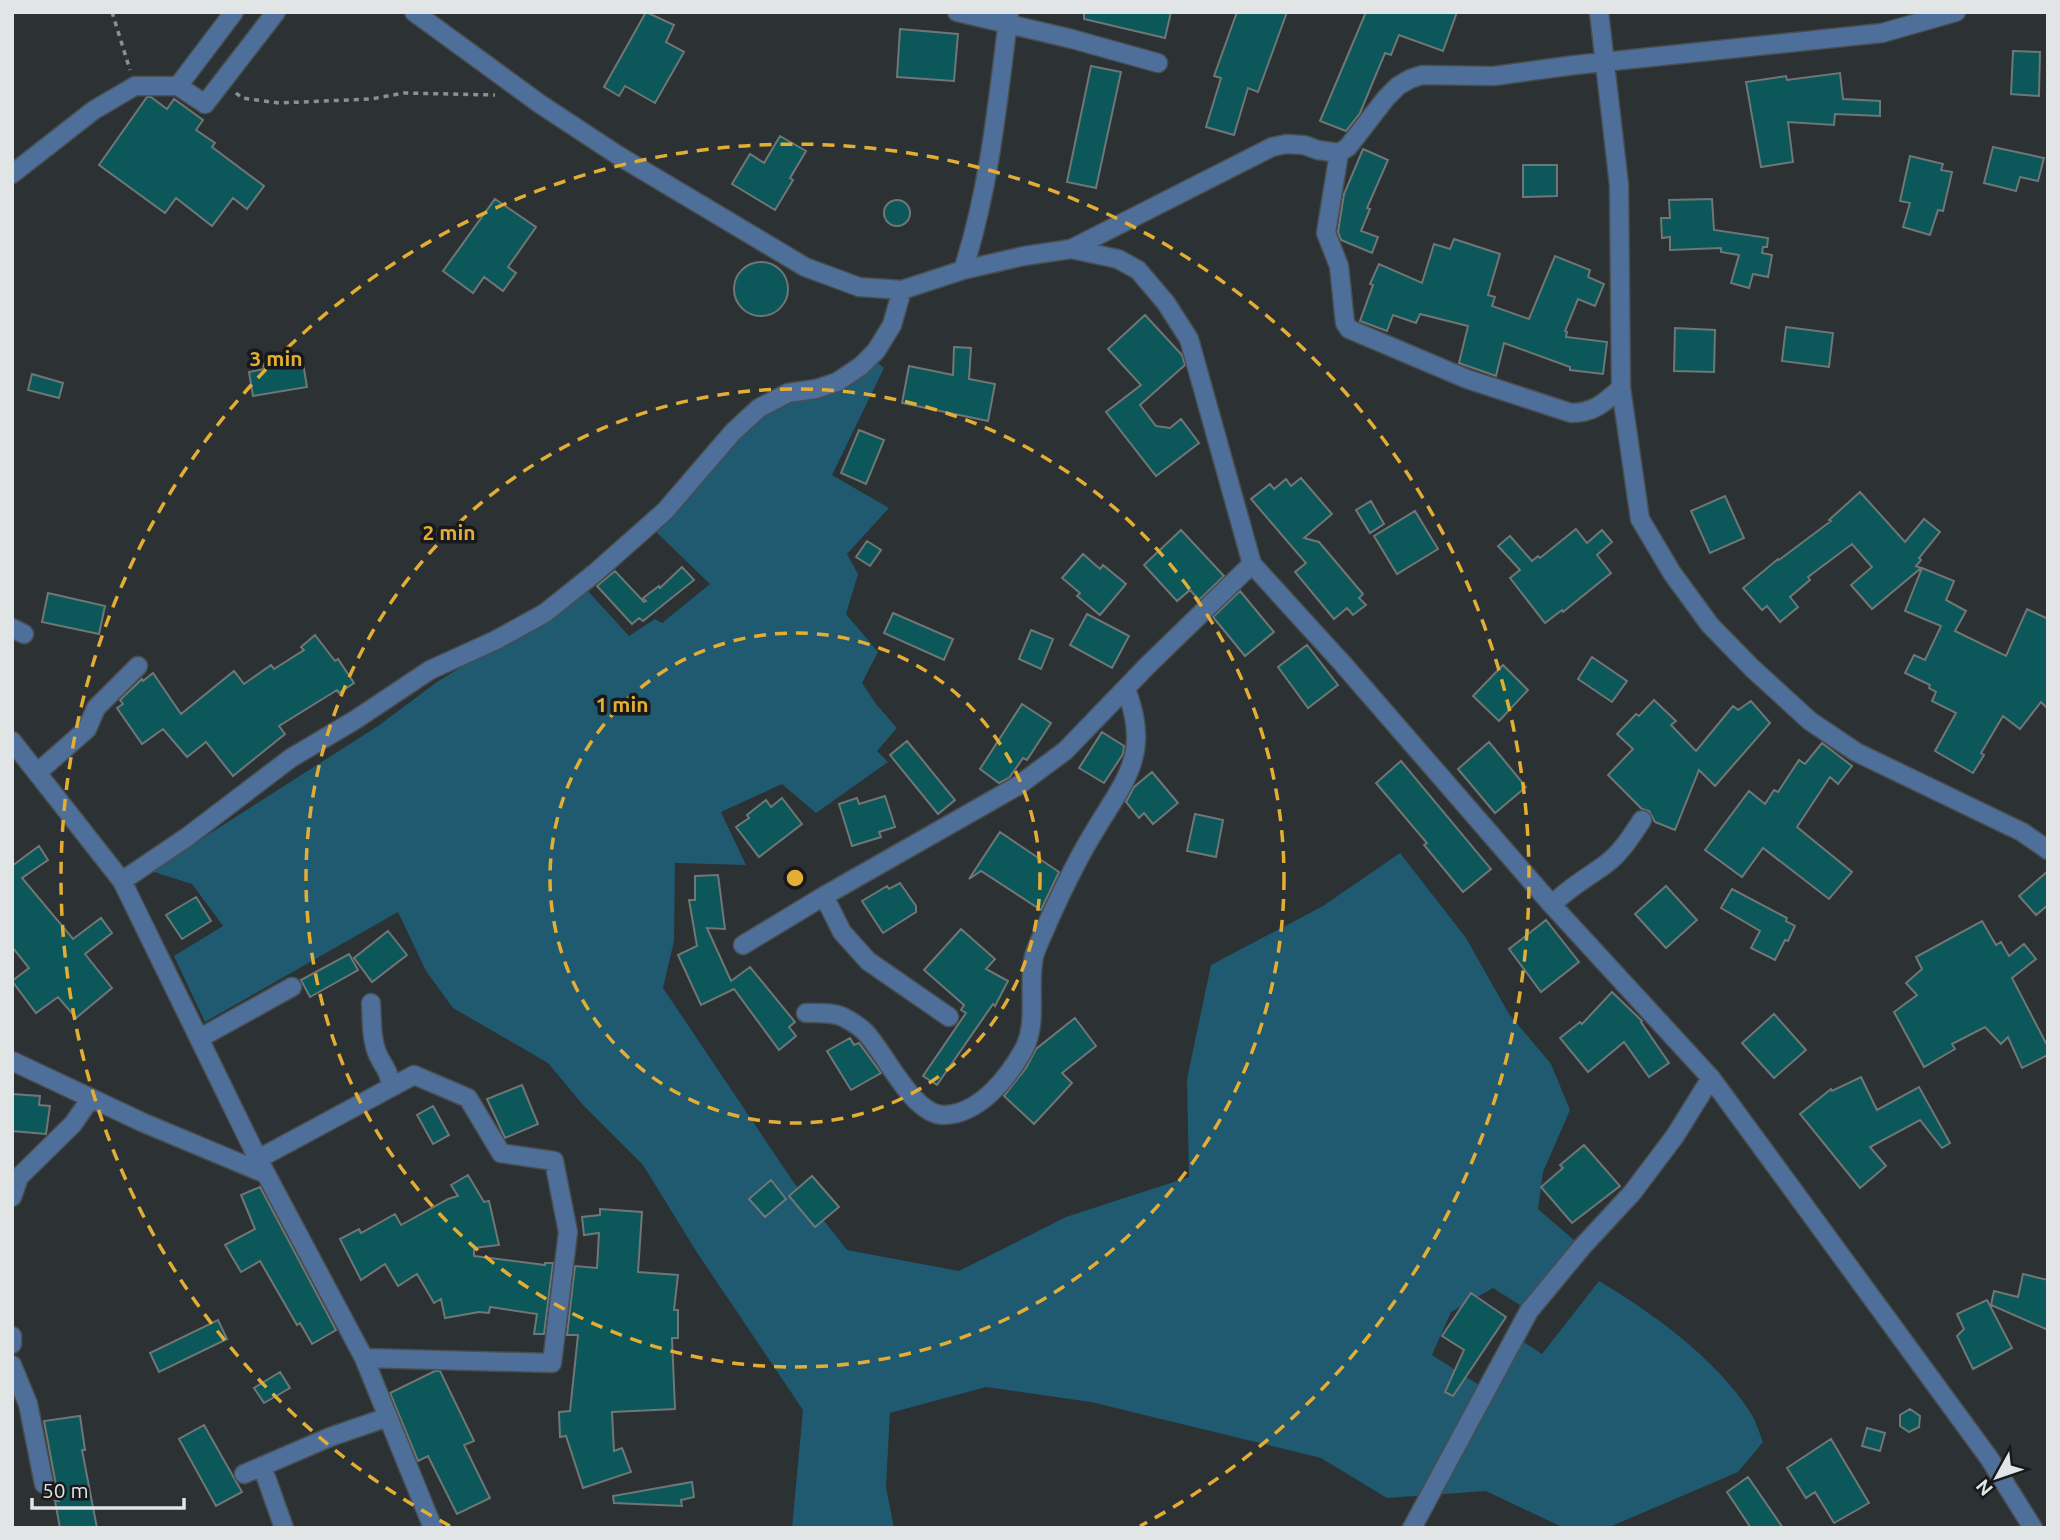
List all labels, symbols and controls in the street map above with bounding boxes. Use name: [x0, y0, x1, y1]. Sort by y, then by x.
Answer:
text: 3 min: [249, 346, 303, 370]
text: 2 min: [422, 520, 476, 544]
text: 1 min: [595, 692, 649, 716]
centre of rings: [783, 866, 807, 890]
north arrow: [1962, 1442, 2032, 1512]
scale bar: [32, 1466, 184, 1510]
text: N: [1971, 1475, 1997, 1500]
text: 50 m: [42, 1478, 89, 1502]

